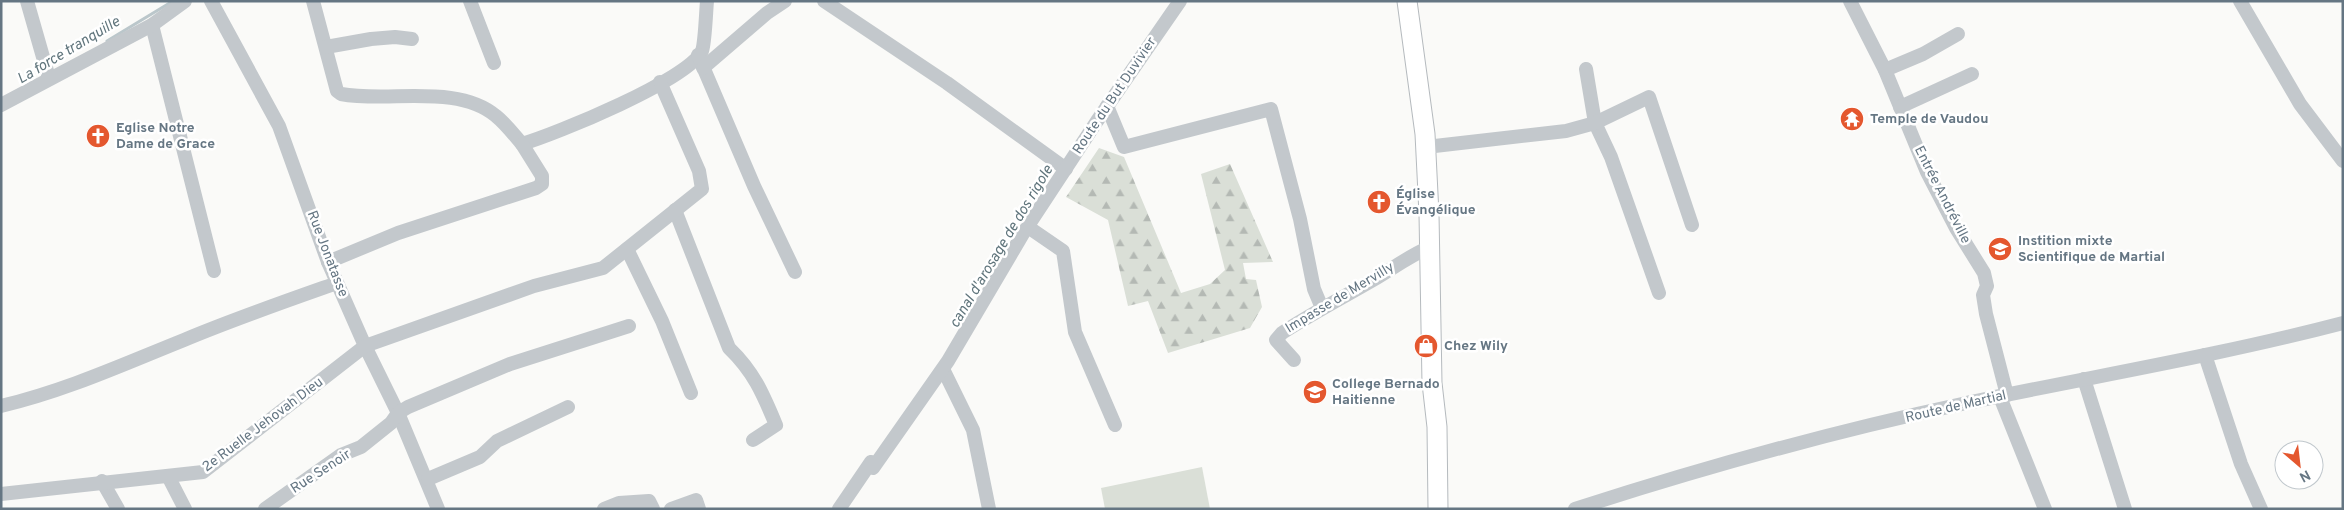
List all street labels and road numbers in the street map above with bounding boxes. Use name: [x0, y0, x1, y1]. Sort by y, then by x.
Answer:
street label: Route du But Duvivier: [1070, 34, 1161, 158]
street label: Entrée Andréville: [1910, 143, 1974, 247]
street label: Rue Jonatasse: [303, 208, 351, 300]
street label: Impasse de Mervilly: [1282, 259, 1398, 337]
street label: 2e Ruelle Jehovah Dieu: [199, 374, 327, 476]
street label: Route de Martial: [1904, 387, 2008, 427]
street label: Rue Senoir: [288, 446, 355, 498]

